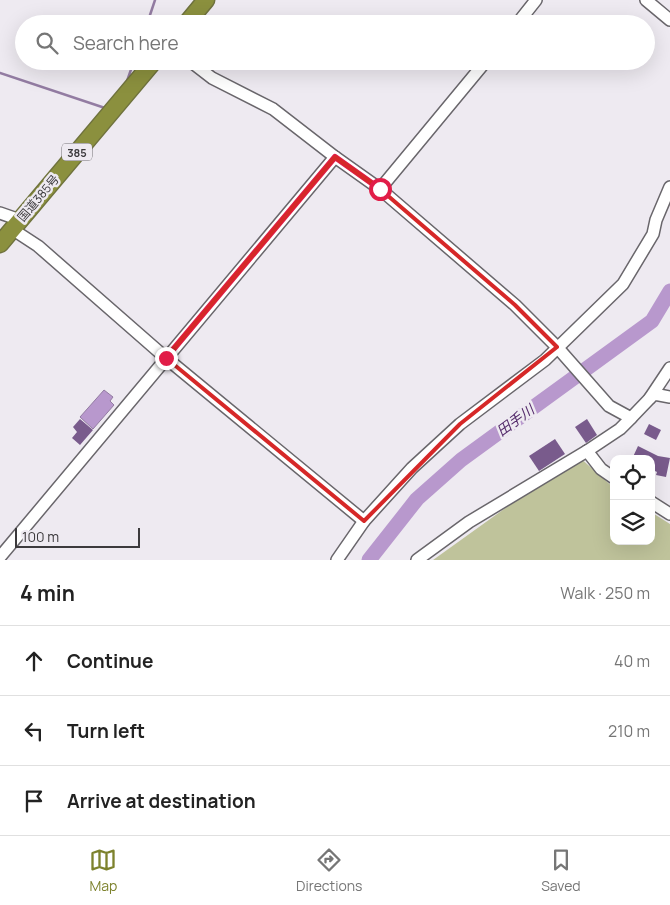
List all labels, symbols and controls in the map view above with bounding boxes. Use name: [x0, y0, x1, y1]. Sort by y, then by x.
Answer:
search box: [15, 15, 655, 70]
icon: search: [33, 29, 61, 57]
text: Search here: [73, 30, 179, 56]
road number: 385: [62, 144, 92, 160]
street label: 国道385号: [13, 171, 63, 225]
route start: [369, 178, 392, 201]
route end: [155, 347, 178, 370]
water label: 田手川: [492, 399, 539, 440]
map controls: [610, 455, 655, 545]
button: locate: [610, 455, 655, 500]
button: layers: [610, 500, 655, 545]
scale bar: [15, 525, 140, 548]
text: 100 m: [22, 527, 59, 546]
text: 4 min: [20, 579, 75, 607]
text: Walk · 250 m: [560, 582, 650, 604]
icon: ahead: [20, 647, 48, 675]
text: Continue: [67, 648, 153, 674]
text: 40 m: [614, 650, 650, 672]
icon: left: [20, 717, 48, 745]
text: Turn left: [67, 718, 145, 744]
text: 210 m: [608, 720, 650, 742]
icon: arrive: [20, 787, 48, 815]
text: Arrive at destination: [67, 788, 256, 814]
tab: Map: [89, 846, 117, 895]
tab: Directions: [296, 846, 362, 895]
tab: Saved: [541, 846, 581, 895]

